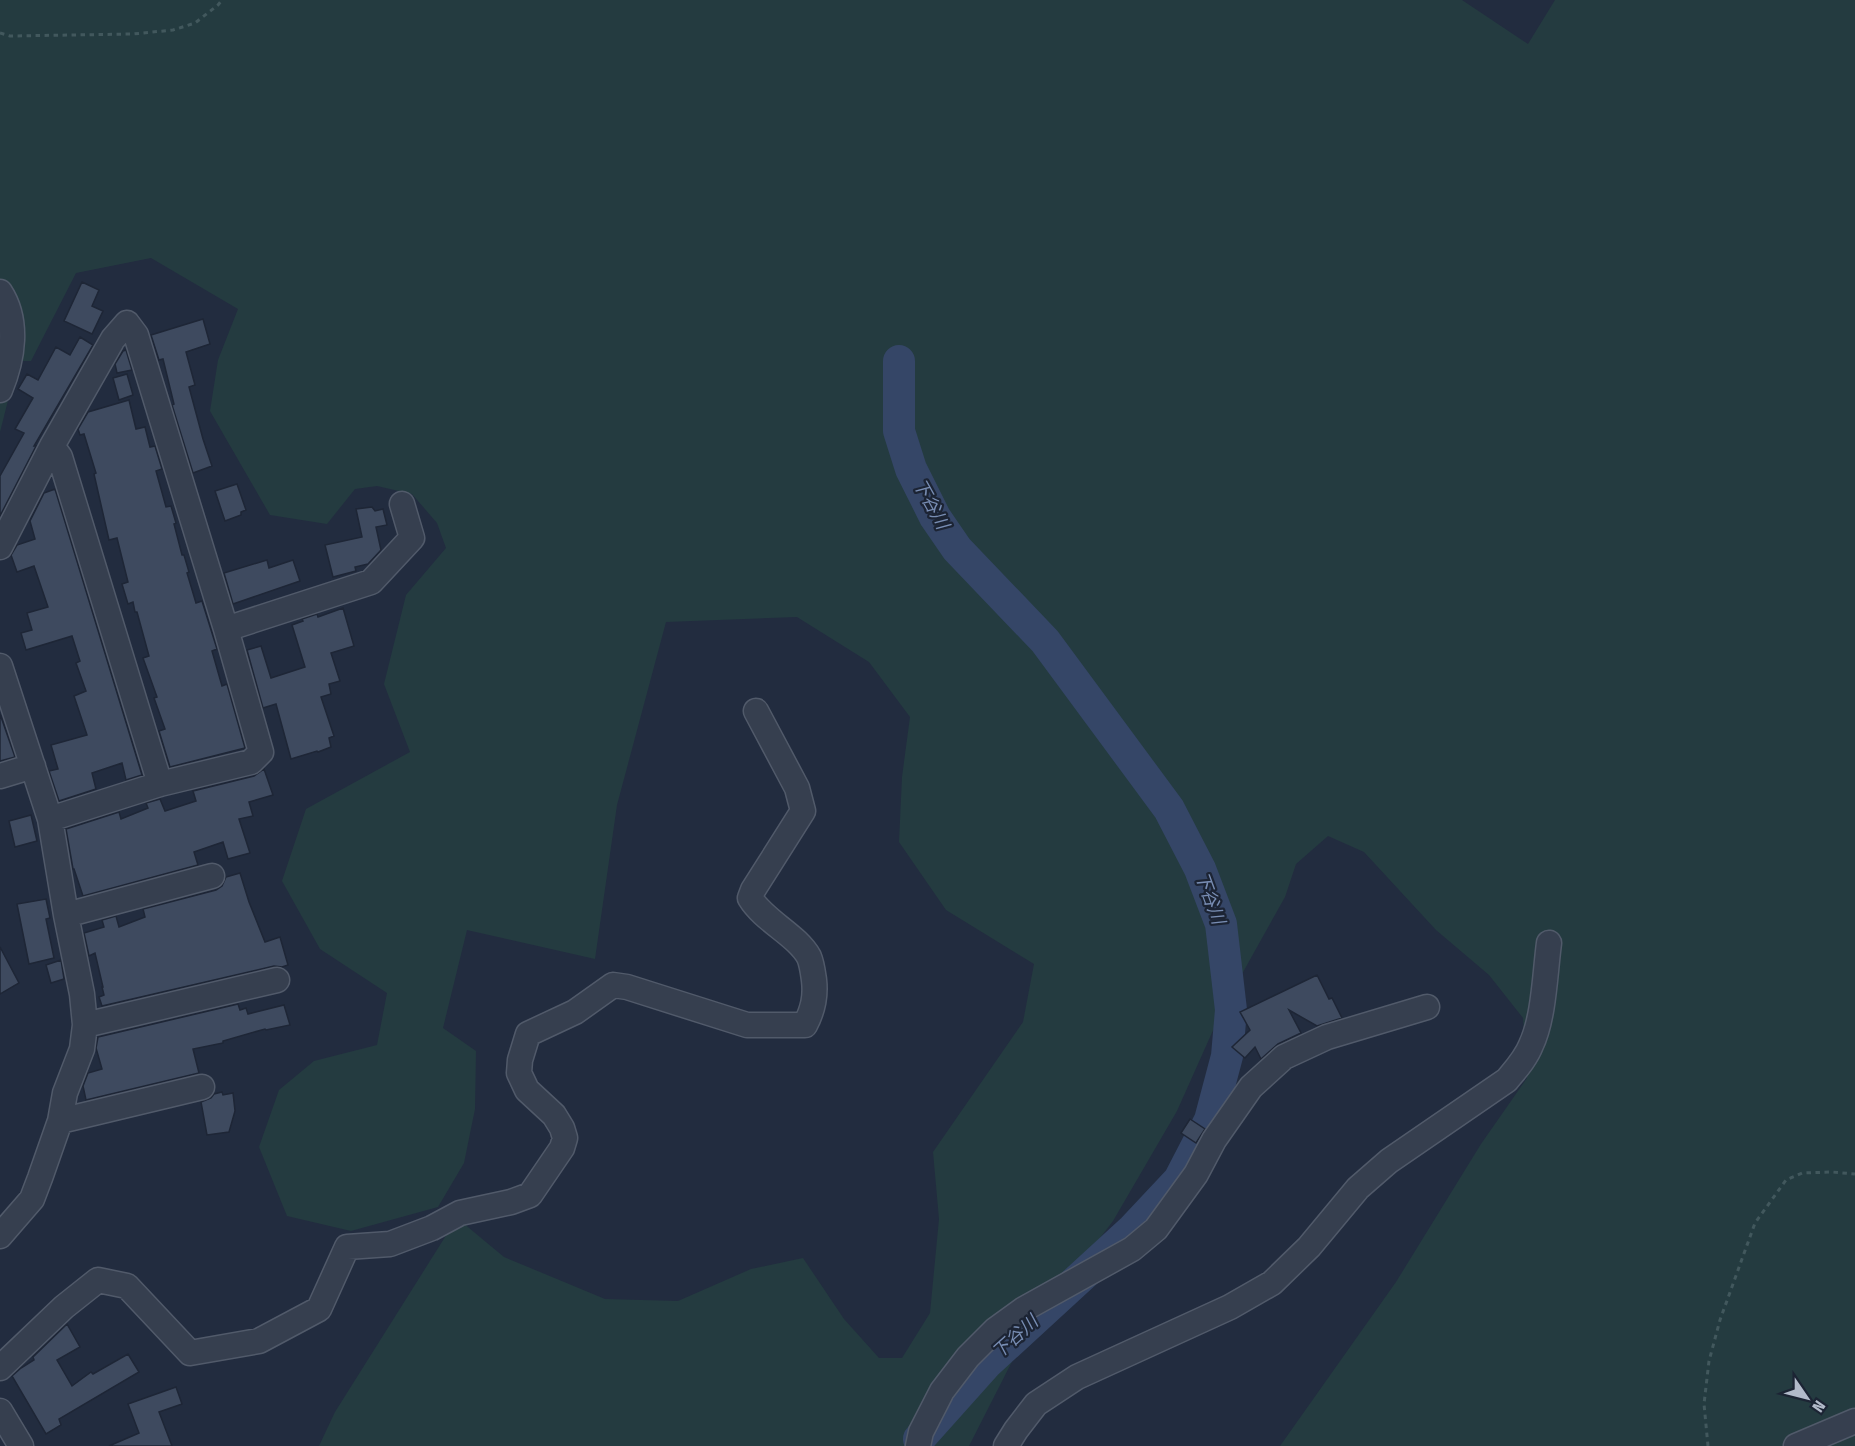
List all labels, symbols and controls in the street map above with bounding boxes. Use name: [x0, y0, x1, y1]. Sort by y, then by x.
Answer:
water label: 下谷川: [908, 475, 955, 535]
water label: 下谷川: [1190, 869, 1230, 929]
water label: 下谷川: [988, 1309, 1044, 1363]
north arrow: [1777, 1368, 1837, 1428]
text: N: [1808, 1397, 1829, 1416]

